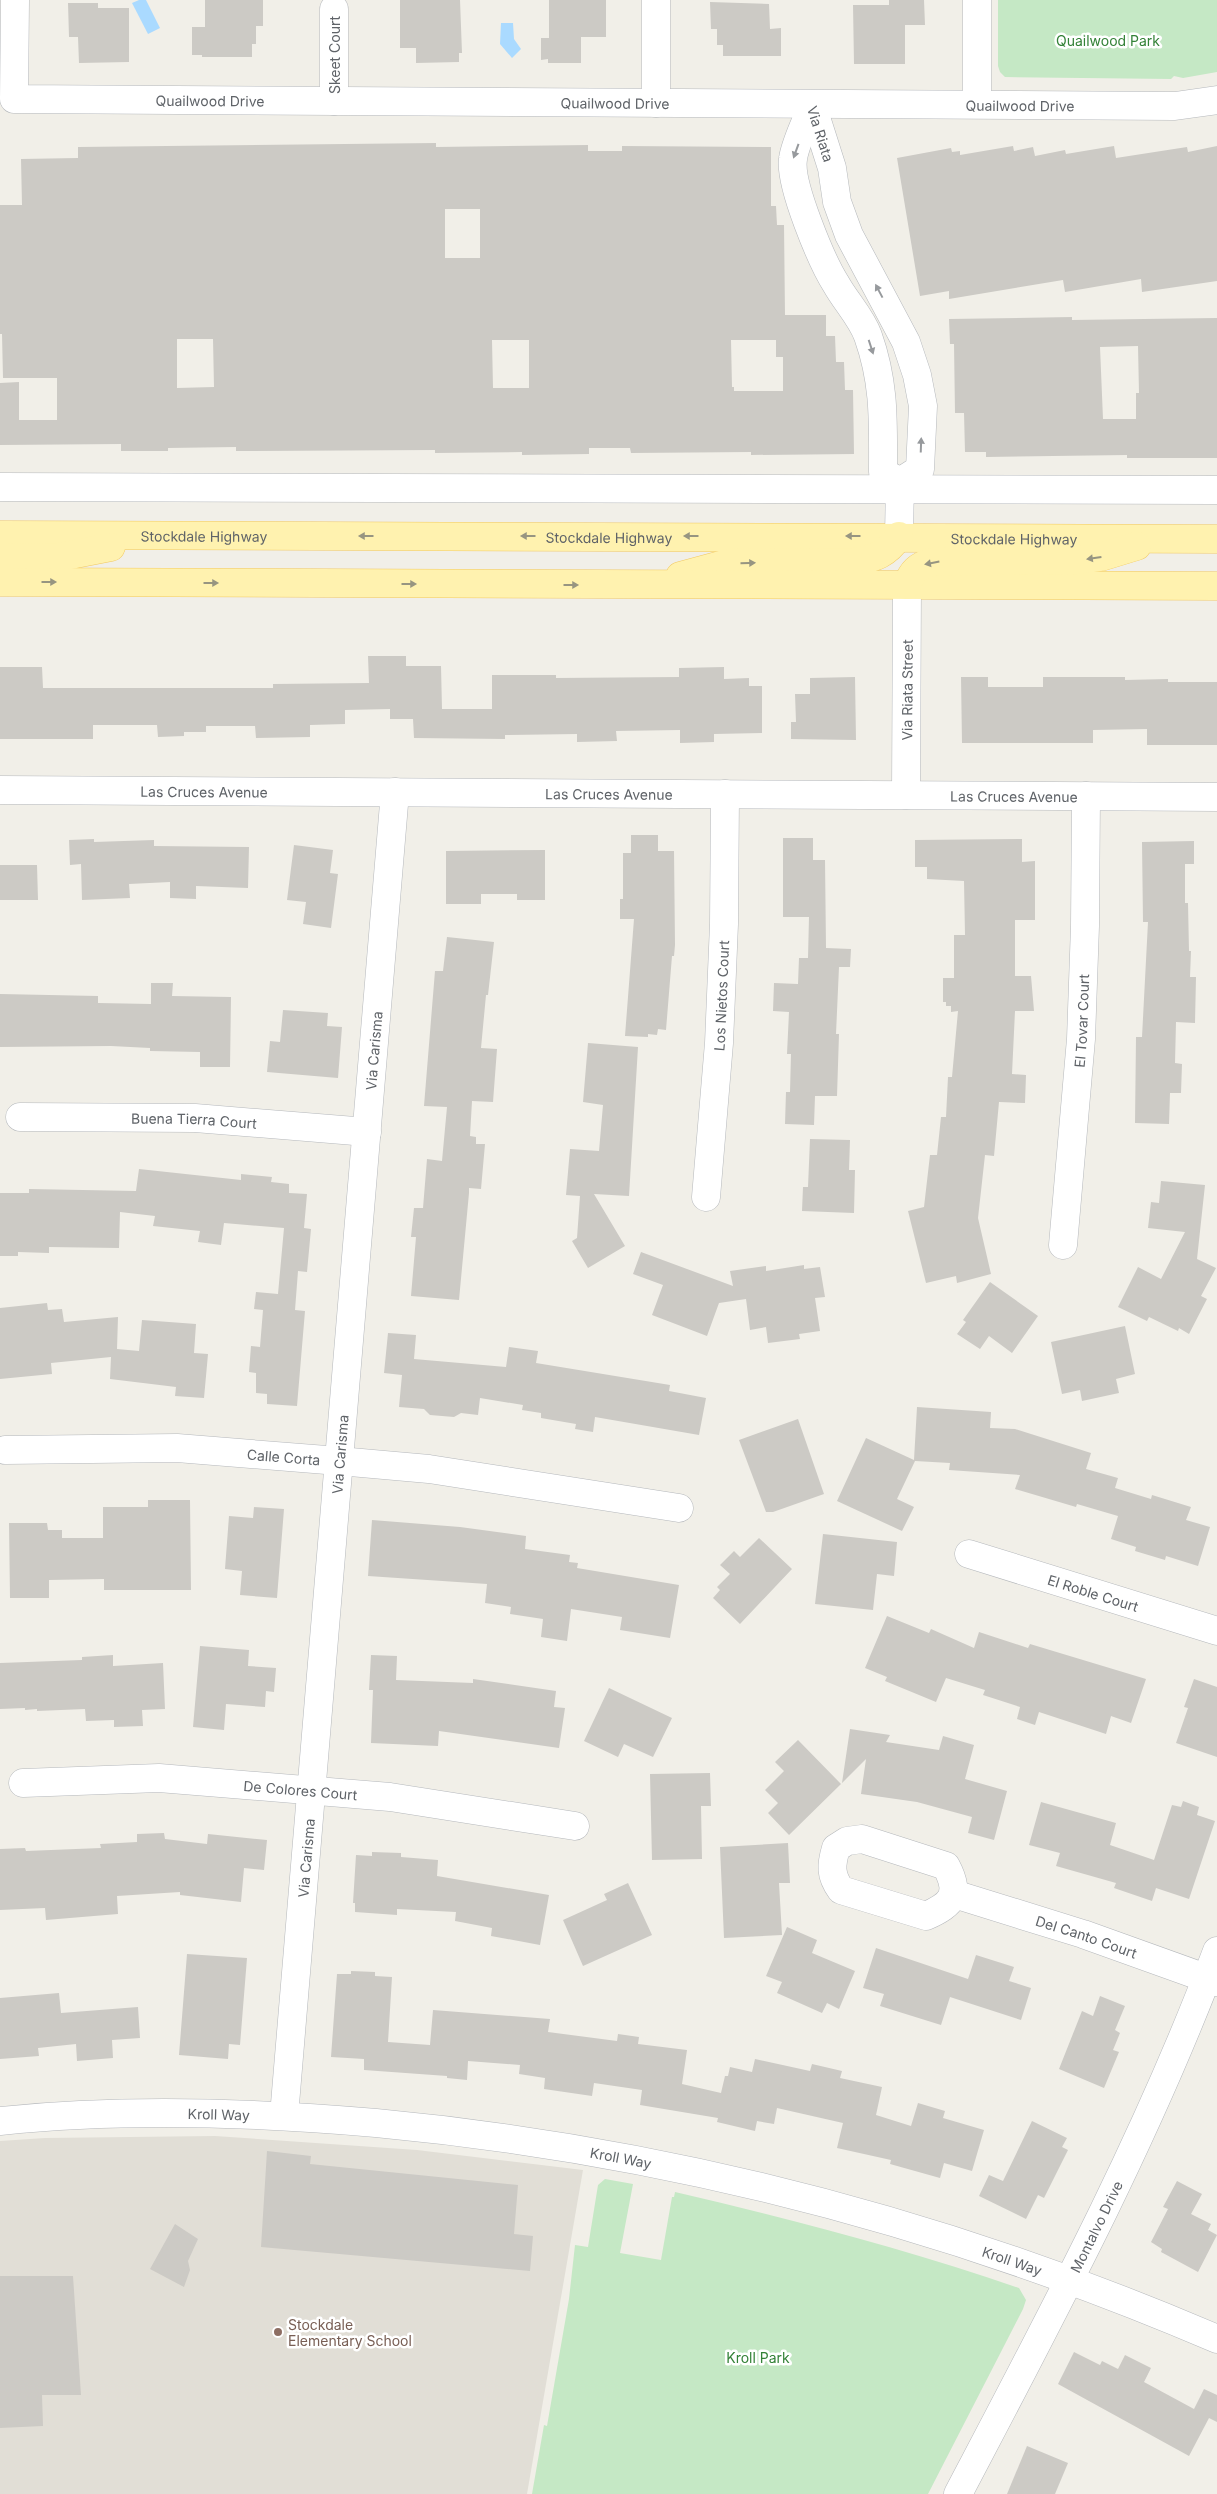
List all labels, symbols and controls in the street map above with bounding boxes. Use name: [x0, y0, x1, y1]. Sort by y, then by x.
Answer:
street label: Skeet Court: [326, 16, 343, 94]
park label: Quailwood Park: [1056, 32, 1160, 49]
street label: Quailwood Drive: [155, 91, 265, 109]
street label: Quailwood Drive: [560, 94, 670, 111]
street label: Quailwood Drive: [965, 96, 1075, 114]
street label: Via Riata: [804, 104, 838, 164]
one-way arrow: [792, 144, 800, 159]
one-way arrow: [875, 284, 883, 298]
one-way arrow: [868, 340, 876, 355]
one-way arrow: [918, 436, 926, 452]
street label: Stockdale Highway: [141, 527, 268, 544]
street label: Stockdale Highway: [546, 528, 673, 546]
street label: Stockdale Highway: [951, 530, 1078, 547]
one-way arrow: [358, 532, 374, 540]
one-way arrow: [520, 532, 536, 540]
one-way arrow: [683, 532, 699, 540]
one-way arrow: [845, 532, 861, 540]
one-way arrow: [1086, 554, 1102, 562]
one-way arrow: [740, 558, 756, 566]
one-way arrow: [923, 559, 939, 567]
one-way arrow: [41, 578, 57, 586]
one-way arrow: [203, 579, 219, 587]
one-way arrow: [401, 580, 417, 588]
one-way arrow: [563, 581, 579, 589]
street label: Via Riata Street: [898, 639, 915, 741]
street label: Las Cruces Avenue: [140, 782, 268, 800]
street label: Las Cruces Avenue: [545, 785, 673, 802]
street label: Las Cruces Avenue: [950, 787, 1078, 805]
street label: Los Nietos Court: [710, 939, 732, 1052]
street label: El Tovar Court: [1070, 973, 1092, 1068]
street label: Via Carisma: [362, 1010, 385, 1091]
street label: Buena Tierra Court: [131, 1109, 258, 1132]
street label: Via Carisma: [328, 1414, 351, 1495]
street label: Calle Corta: [246, 1445, 321, 1468]
street label: El Roble Court: [1046, 1570, 1141, 1615]
street label: De Colores Court: [243, 1776, 358, 1803]
street label: Via Carisma: [294, 1818, 317, 1898]
street label: Del Canto Court: [1034, 1911, 1140, 1961]
street label: Kroll Way: [188, 2104, 250, 2123]
street label: Kroll Way: [589, 2143, 653, 2171]
street label: Montalvo Drive: [1066, 2178, 1126, 2275]
street label: Kroll Way: [980, 2242, 1045, 2278]
place label: Stockdale Elementary School: [288, 2316, 412, 2349]
marker: Stockdale Elementary School: [272, 2326, 284, 2338]
park label: Kroll Park: [726, 2349, 790, 2366]

